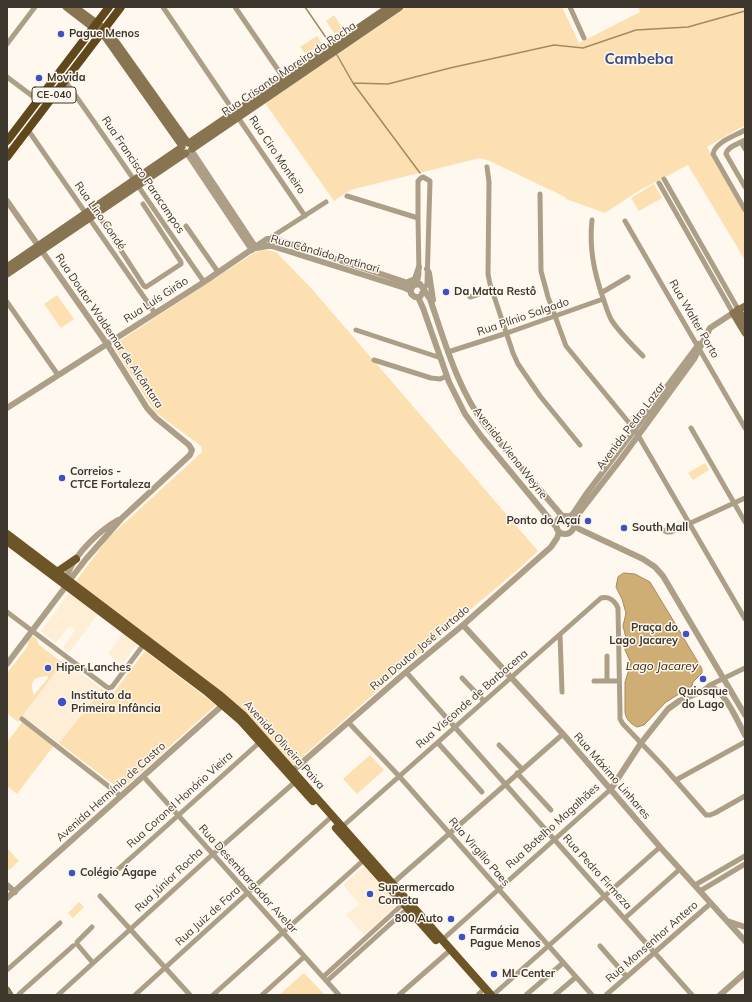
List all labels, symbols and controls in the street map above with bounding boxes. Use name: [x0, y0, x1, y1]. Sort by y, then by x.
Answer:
street label: Rua Crisanto Moreira da Rocha: [219, 19, 359, 119]
place label: Pague Menos: [69, 27, 140, 41]
marker: Pague Menos: [56, 29, 66, 39]
district label: Cambeba: [605, 50, 673, 68]
place label: Movida: [47, 71, 85, 85]
marker: Movida: [34, 73, 44, 83]
road number: CE-040: [32, 87, 76, 103]
street label: Rua Ciro Monteiro: [246, 113, 308, 197]
street label: Rua Francisco Paracampos: [99, 114, 187, 236]
street label: Rua Lino Condé: [72, 179, 128, 253]
street label: Rua Cândido Portinari: [269, 232, 381, 276]
street label: Rua Doutor Waldemar de Alcântara: [52, 251, 166, 411]
street label: Rua Luís Girão: [121, 274, 191, 326]
street label: Rua Walter Porto: [666, 277, 722, 361]
place label: Da Matta Restô: [454, 285, 536, 299]
marker: Da Matta Restô: [441, 287, 451, 297]
street label: Rua Plínio Salgado: [475, 295, 571, 339]
street label: Avenida Pedro Lazar: [594, 380, 668, 472]
street label: Avenida Viena Weyne: [470, 405, 550, 501]
place label: Correios - CTCE Fortaleza: [70, 465, 150, 491]
marker: Correios - CTCE Fortaleza: [57, 473, 67, 483]
place label: Ponto do Açaí: [506, 514, 580, 528]
marker: Ponto do Açaí: [583, 516, 593, 526]
place label: South Mall: [632, 521, 688, 535]
marker: South Mall: [619, 523, 629, 533]
street label: Rua Doutor José Furtado: [368, 603, 472, 693]
place label: Praça do Lago Jacarey: [609, 621, 678, 647]
marker: Praça do Lago Jacarey: [681, 629, 691, 639]
street label: Rua Visconde de Barbacena: [413, 647, 531, 751]
water label: Lago Jacarey: [626, 659, 698, 673]
place label: Hiper Lanches: [56, 661, 131, 675]
marker: Hiper Lanches: [43, 663, 53, 673]
marker: Quiosque do Lago: [698, 674, 708, 684]
place label: Quiosque do Lago: [678, 685, 728, 711]
place label: Instituto da Primeira Infância: [71, 689, 161, 715]
marker: Instituto da Primeira Infância: [56, 696, 68, 708]
street label: Avenida Oliveira Paiva: [241, 698, 327, 792]
street label: Rua Máximo Linhares: [571, 730, 653, 822]
street label: Avenida Hermínio de Castro: [54, 739, 168, 845]
street label: Rua Coronel Honório Vieira: [124, 749, 236, 851]
street label: Rua Botelho Magalhães: [503, 780, 603, 872]
street label: Rua Virgílio Paes: [446, 815, 512, 889]
street label: Rua Desembargador Avelar: [196, 822, 300, 936]
street label: Rua Pedro Firmeza: [560, 832, 634, 912]
street label: Rua Júnior Rocha: [132, 845, 206, 915]
place label: Colégio Ágape: [80, 866, 157, 880]
marker: Colégio Ágape: [67, 868, 77, 878]
place label: Supermercado Cometa: [378, 881, 455, 907]
street label: Rua Juiz de Fora: [173, 883, 243, 949]
marker: Supermercado Cometa: [365, 889, 375, 899]
street label: Rua Monsenhor Antero: [603, 898, 701, 986]
place label: 800 Auto: [395, 912, 443, 926]
marker: 800 Auto: [446, 914, 456, 924]
place label: Farmácia Pague Menos: [470, 924, 541, 950]
marker: Farmácia Pague Menos: [457, 932, 467, 942]
place label: ML Center: [502, 967, 555, 981]
marker: ML Center: [489, 969, 499, 979]

